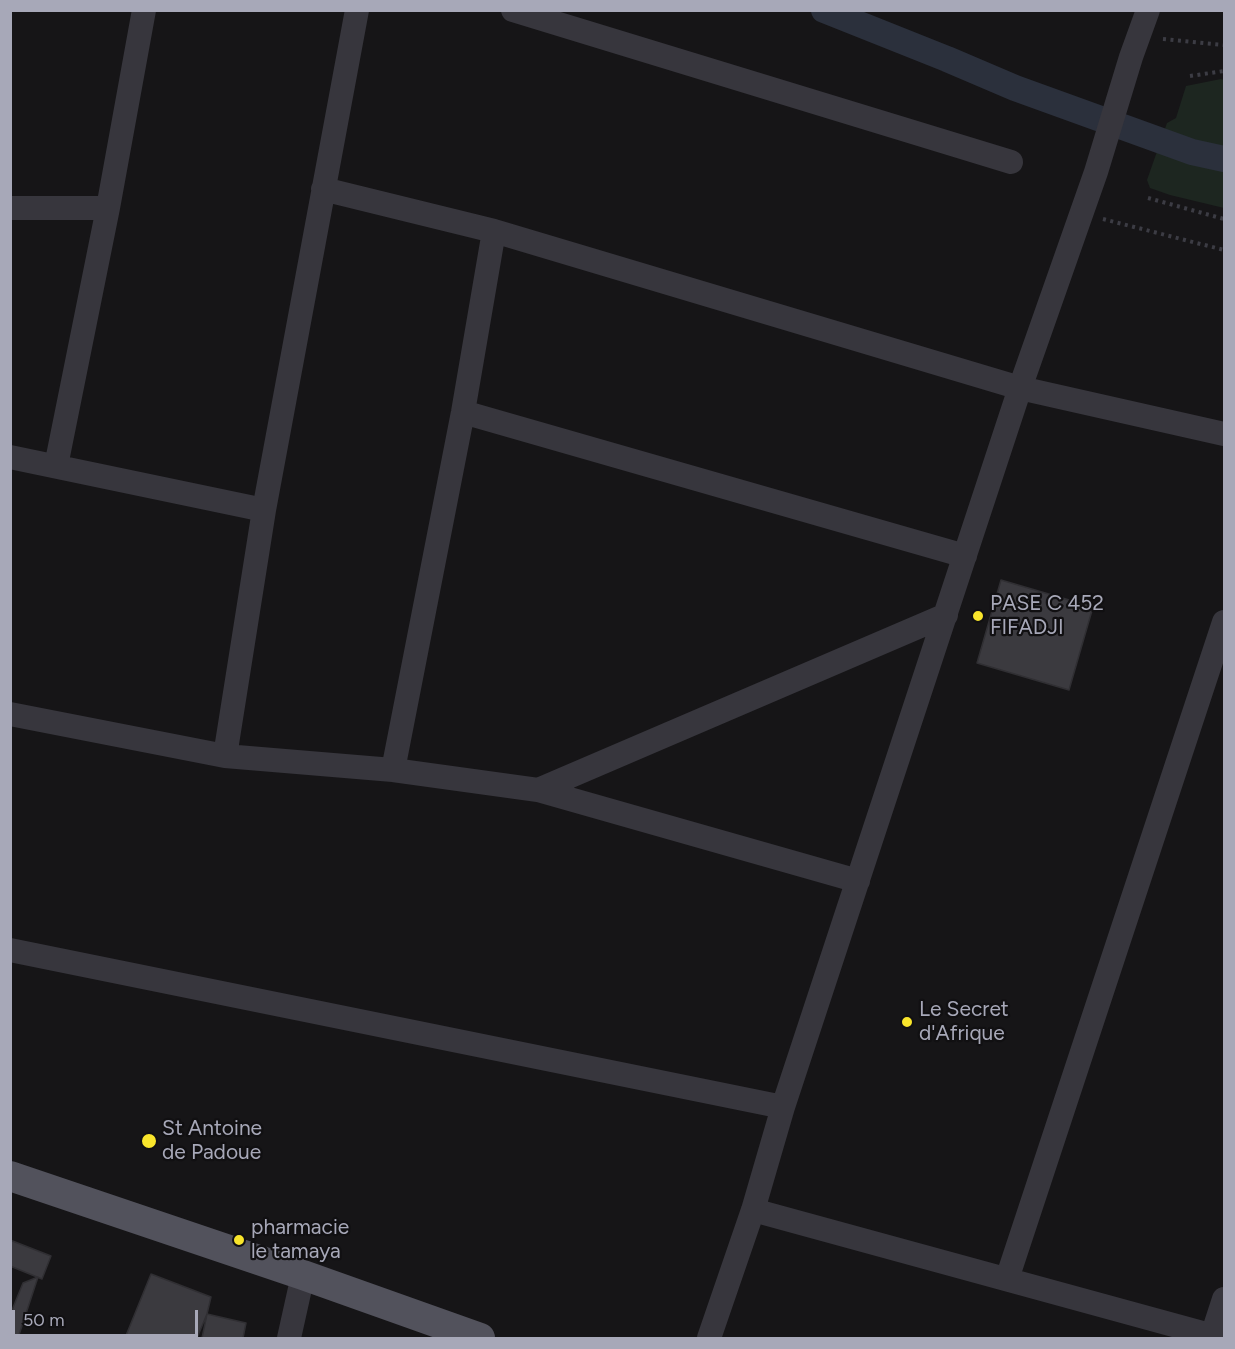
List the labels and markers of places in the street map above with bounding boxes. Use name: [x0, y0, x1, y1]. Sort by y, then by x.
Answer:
place label: PASE C 452 FIFADJI: [990, 591, 1104, 641]
marker: PASE C 452 FIFADJI: [971, 609, 985, 623]
place label: Le Secret d'Afrique: [919, 997, 1009, 1047]
marker: Le Secret d'Afrique: [900, 1015, 914, 1029]
place label: St Antoine de Padoue: [162, 1116, 262, 1166]
marker: St Antoine de Padoue: [140, 1132, 158, 1150]
place label: pharmacie le tamaya: [251, 1215, 349, 1265]
marker: pharmacie le tamaya: [232, 1233, 246, 1247]

